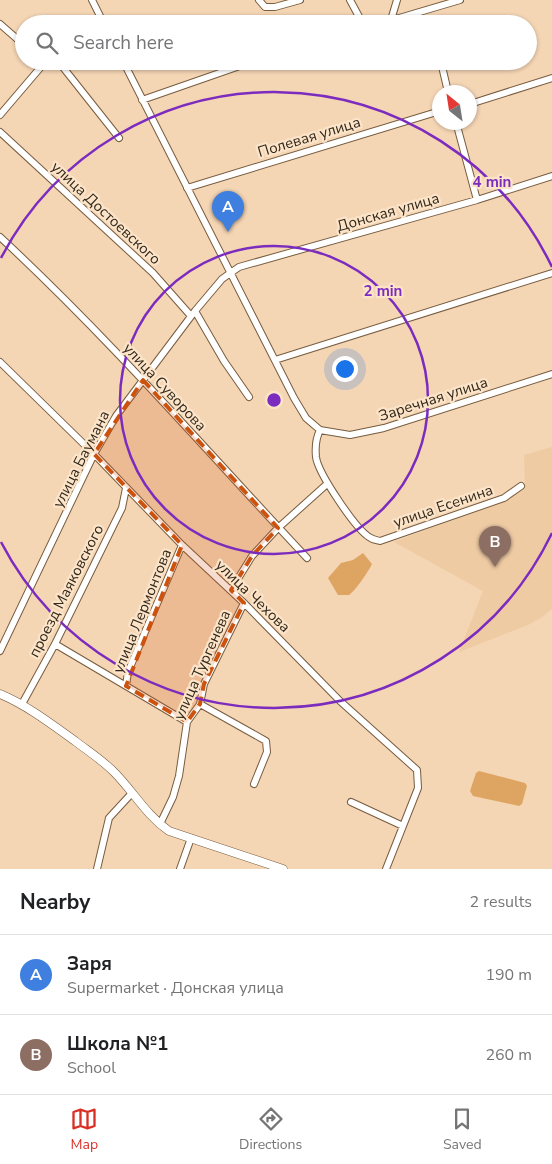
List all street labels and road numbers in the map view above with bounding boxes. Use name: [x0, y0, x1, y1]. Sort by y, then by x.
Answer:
street label: Полевая улица: [255, 112, 363, 162]
street label: улица Достоевского: [47, 157, 165, 269]
street label: Донская улица: [334, 188, 442, 236]
street label: улица Суворова: [119, 339, 211, 435]
street label: Заречная улица: [376, 372, 490, 426]
street label: улица Баумана: [48, 407, 114, 511]
street label: улица Есенина: [391, 480, 495, 532]
street label: проезд Маяковского: [24, 521, 108, 661]
street label: улица Лермонтова: [108, 546, 176, 676]
street label: улица Чехова: [211, 555, 295, 637]
street label: улица Тургенева: [169, 607, 235, 723]

